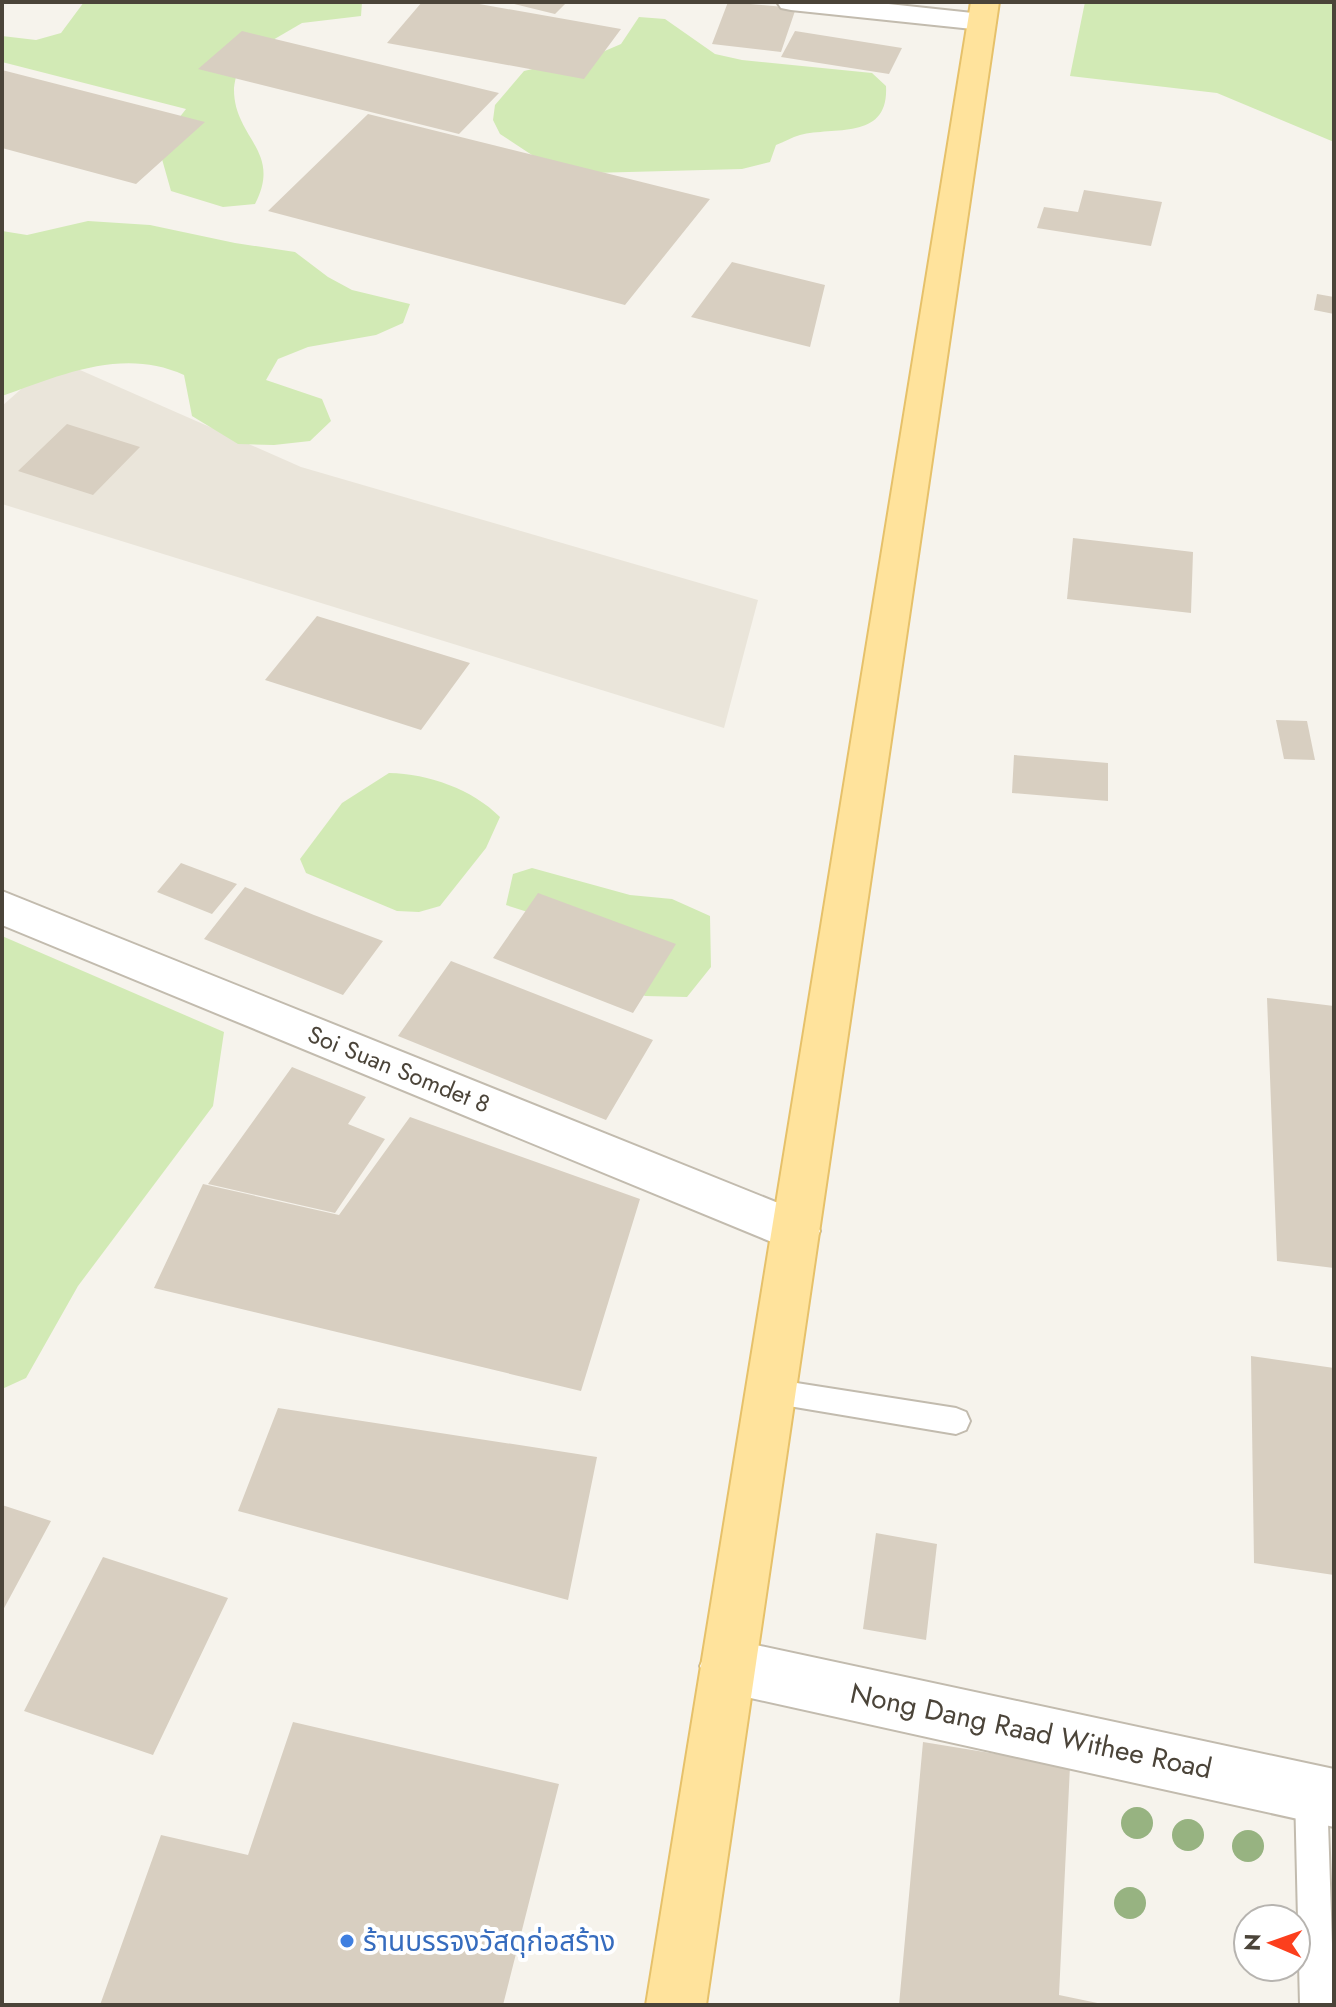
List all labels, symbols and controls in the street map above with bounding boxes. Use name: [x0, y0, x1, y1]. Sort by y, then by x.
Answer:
street label: Soi Suan Somdet 8: [303, 1016, 495, 1122]
street label: Nong Dang Raad Withee Road: [846, 1673, 1216, 1789]
north arrow: [1232, 1903, 1312, 1983]
place label: ร้านบรรจงวัสดุก่อสร้าง: [363, 1921, 615, 1962]
marker: ร้านบรรจงวัสดุก่อสร้าง: [338, 1932, 356, 1950]
text: N: [1236, 1933, 1268, 1952]

